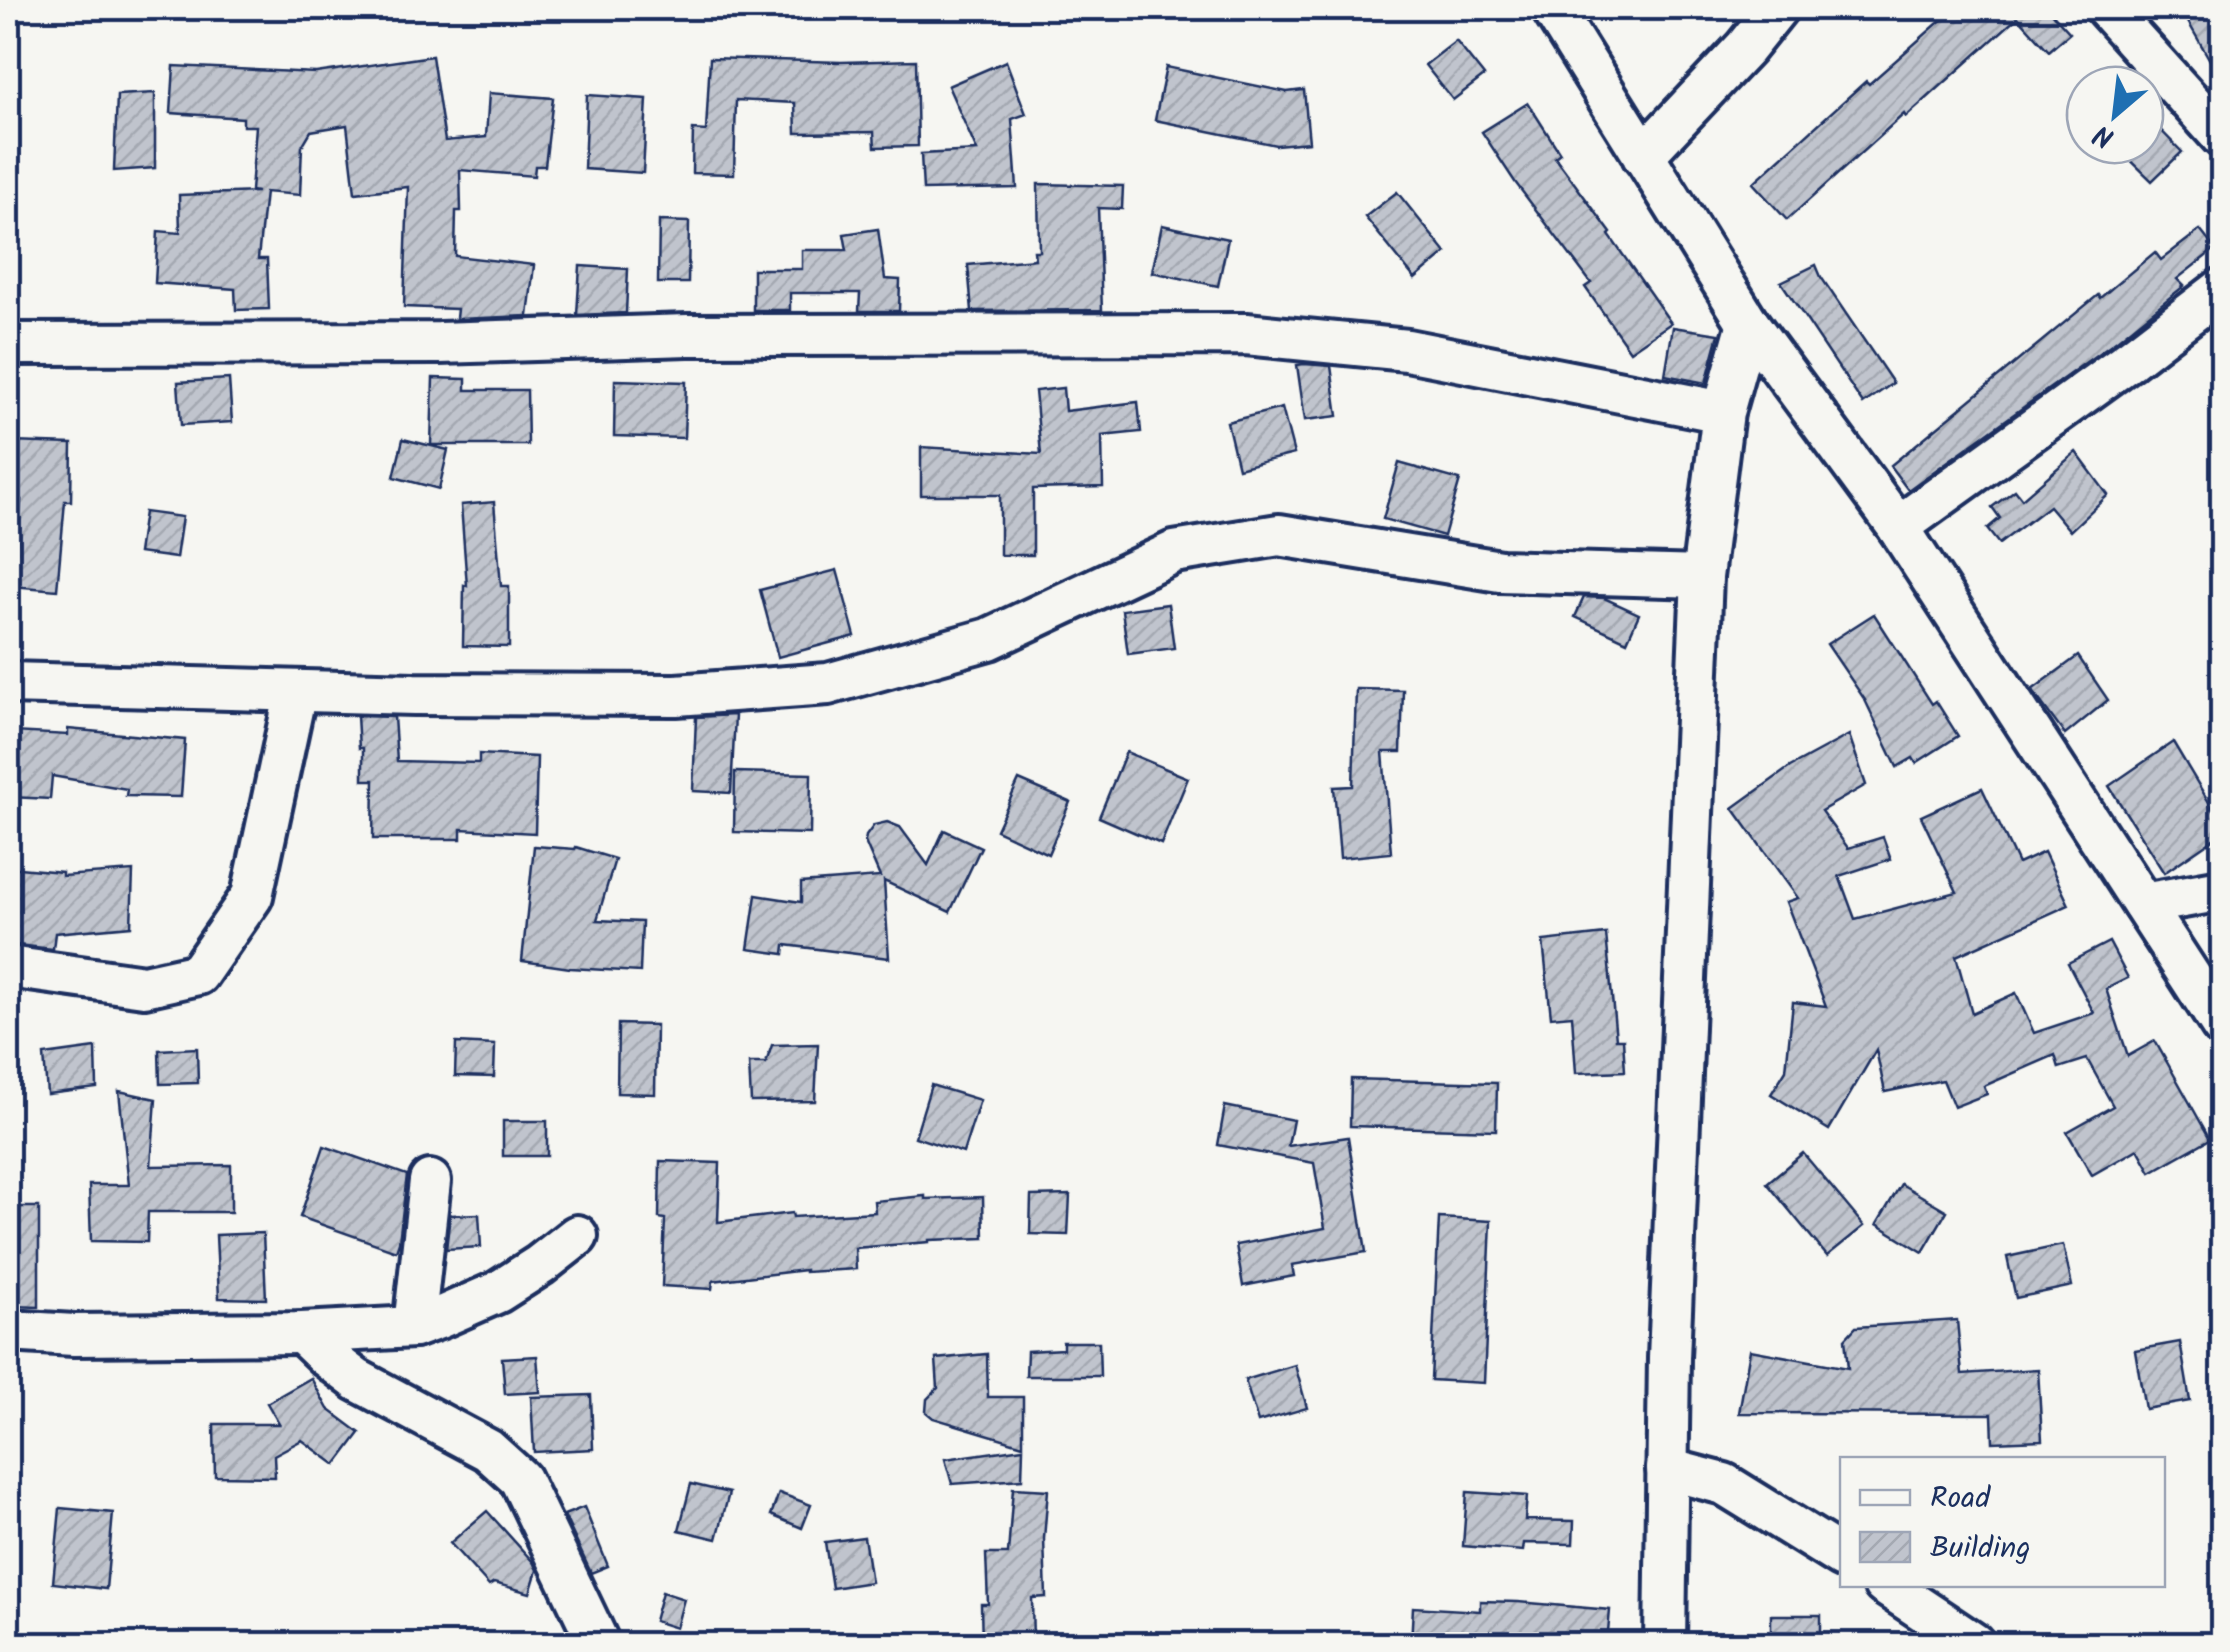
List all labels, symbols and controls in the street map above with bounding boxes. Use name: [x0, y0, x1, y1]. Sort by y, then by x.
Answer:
north arrow: [2065, 65, 2165, 165]
text: N: [2086, 111, 2123, 159]
legend: [1840, 1457, 2165, 1587]
text: Road: [1930, 1475, 1991, 1523]
text: Building: [1930, 1525, 2030, 1573]

